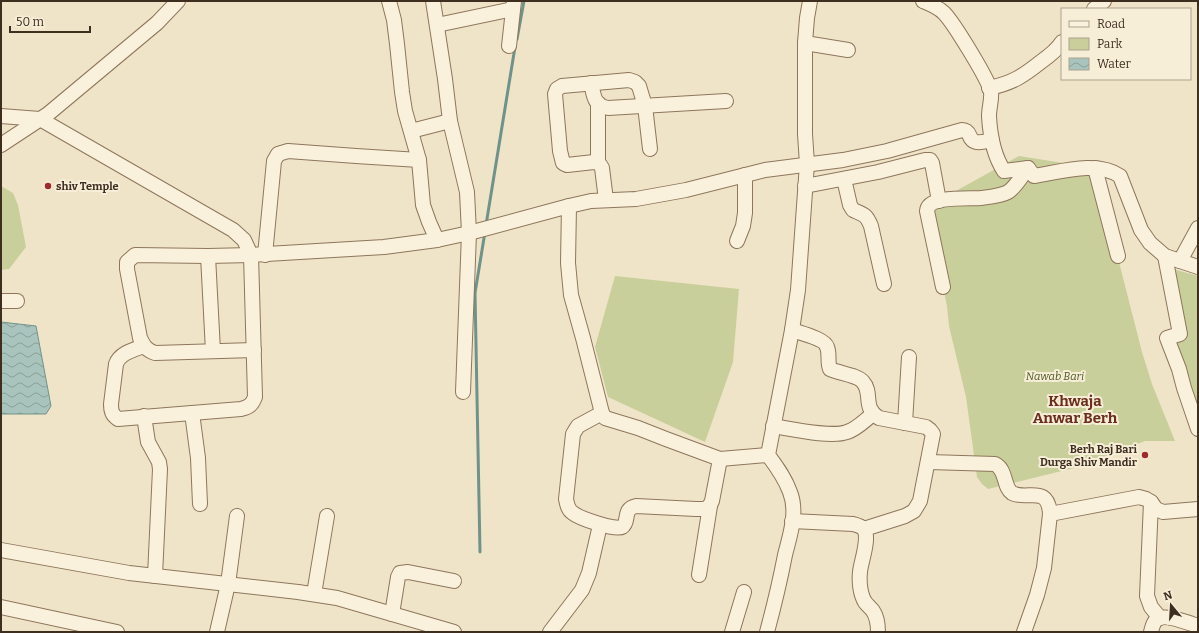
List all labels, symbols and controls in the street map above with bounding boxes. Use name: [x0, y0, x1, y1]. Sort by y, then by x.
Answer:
scale bar: [10, 8, 90, 34]
legend: [1061, 8, 1191, 80]
text: 50 m: [16, 15, 45, 29]
text: Road: [1097, 17, 1125, 31]
text: Park: [1097, 37, 1123, 51]
text: Water: [1097, 57, 1132, 71]
place label: shiv Temple: [56, 180, 119, 193]
marker: shiv Temple: [43, 181, 53, 191]
park label: Nawab Bari: [1026, 370, 1084, 383]
district label: Khwaja Anwar Berh: [1033, 392, 1118, 427]
place label: Berh Raj Bari Durga Shiv Mandir: [1040, 443, 1138, 469]
marker: Berh Raj Bari Durga Shiv Mandir: [1140, 450, 1150, 460]
north arrow: [1151, 585, 1191, 625]
text: N: [1162, 588, 1175, 603]

